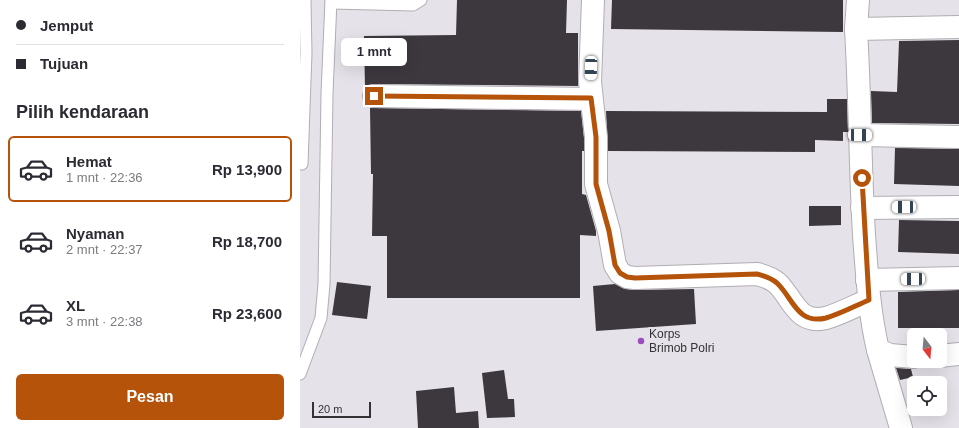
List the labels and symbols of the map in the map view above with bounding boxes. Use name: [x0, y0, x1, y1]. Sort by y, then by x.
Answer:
callout: 1 mnt: [341, 38, 407, 66]
car: [585, 56, 597, 80]
route end: [365, 87, 383, 105]
car: [848, 129, 872, 141]
route start: [853, 169, 871, 187]
car: [892, 201, 916, 213]
car: [901, 273, 925, 285]
place label: Korps Brimob Polri: [649, 327, 714, 355]
north arrow: [907, 328, 947, 368]
marker: Korps Brimob Polri: [636, 336, 646, 346]
scale bar: [312, 400, 371, 419]

